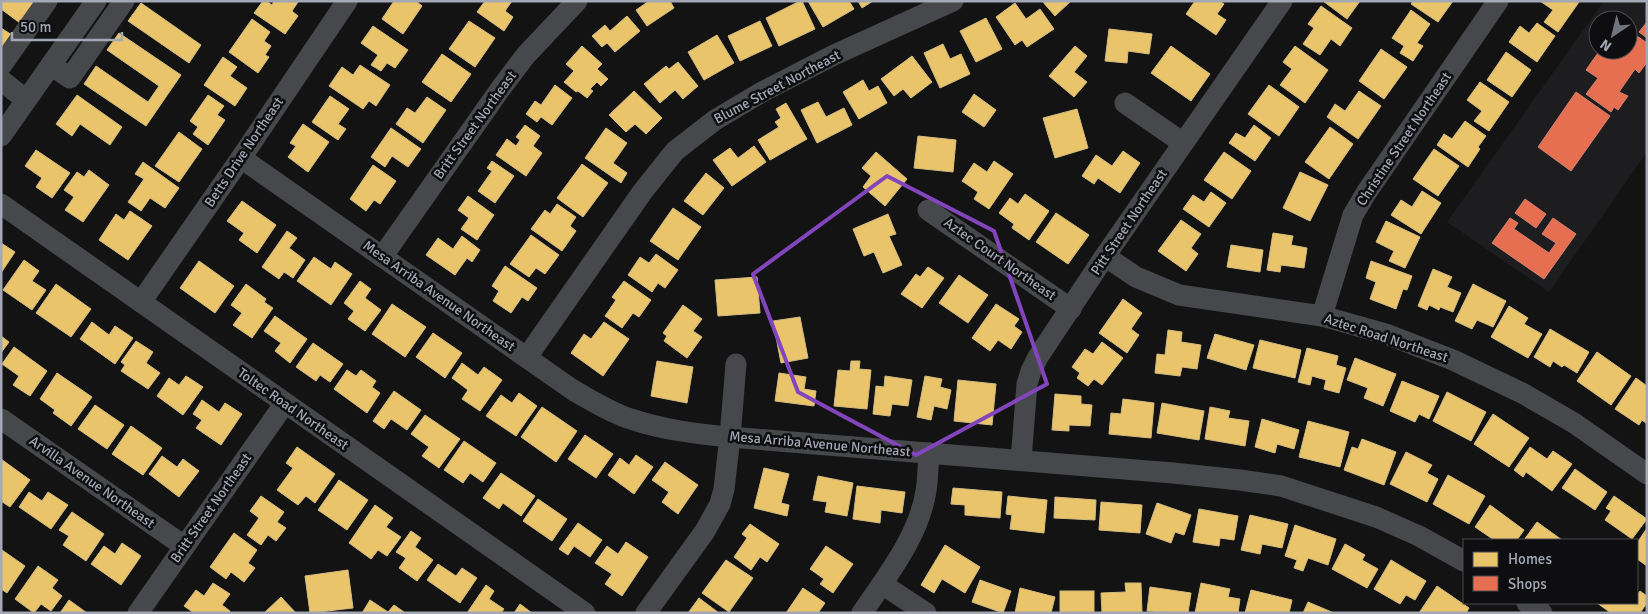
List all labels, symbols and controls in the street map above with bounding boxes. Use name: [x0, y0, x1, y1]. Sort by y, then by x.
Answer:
scale bar: [12, 10, 122, 42]
north arrow: [1588, 10, 1638, 60]
text: 50 m: [20, 18, 51, 36]
text: N: [1597, 35, 1615, 55]
street label: Blume Street Northeast: [711, 46, 843, 128]
street label: Britt Street Northeast: [430, 67, 520, 182]
street label: Christine Street Northeast: [1353, 69, 1455, 209]
street label: Betts Drive Northeast: [201, 94, 287, 210]
street label: Pitt Street Northeast: [1087, 166, 1171, 278]
street label: Aztec Court Northeast: [941, 214, 1059, 304]
street label: Mesa Arriba Avenue Northeast: [360, 237, 518, 355]
street label: Aztec Road Northeast: [1322, 310, 1450, 366]
street label: Toltec Road Northeast: [234, 364, 352, 454]
street label: Mesa Arriba Avenue Northeast: [729, 428, 911, 460]
street label: Arvilla Avenue Northeast: [26, 432, 158, 532]
street label: Britt Street Northeast: [167, 450, 255, 566]
legend: [1463, 539, 1638, 604]
text: Homes: [1508, 550, 1552, 568]
text: Shops: [1508, 575, 1547, 593]

